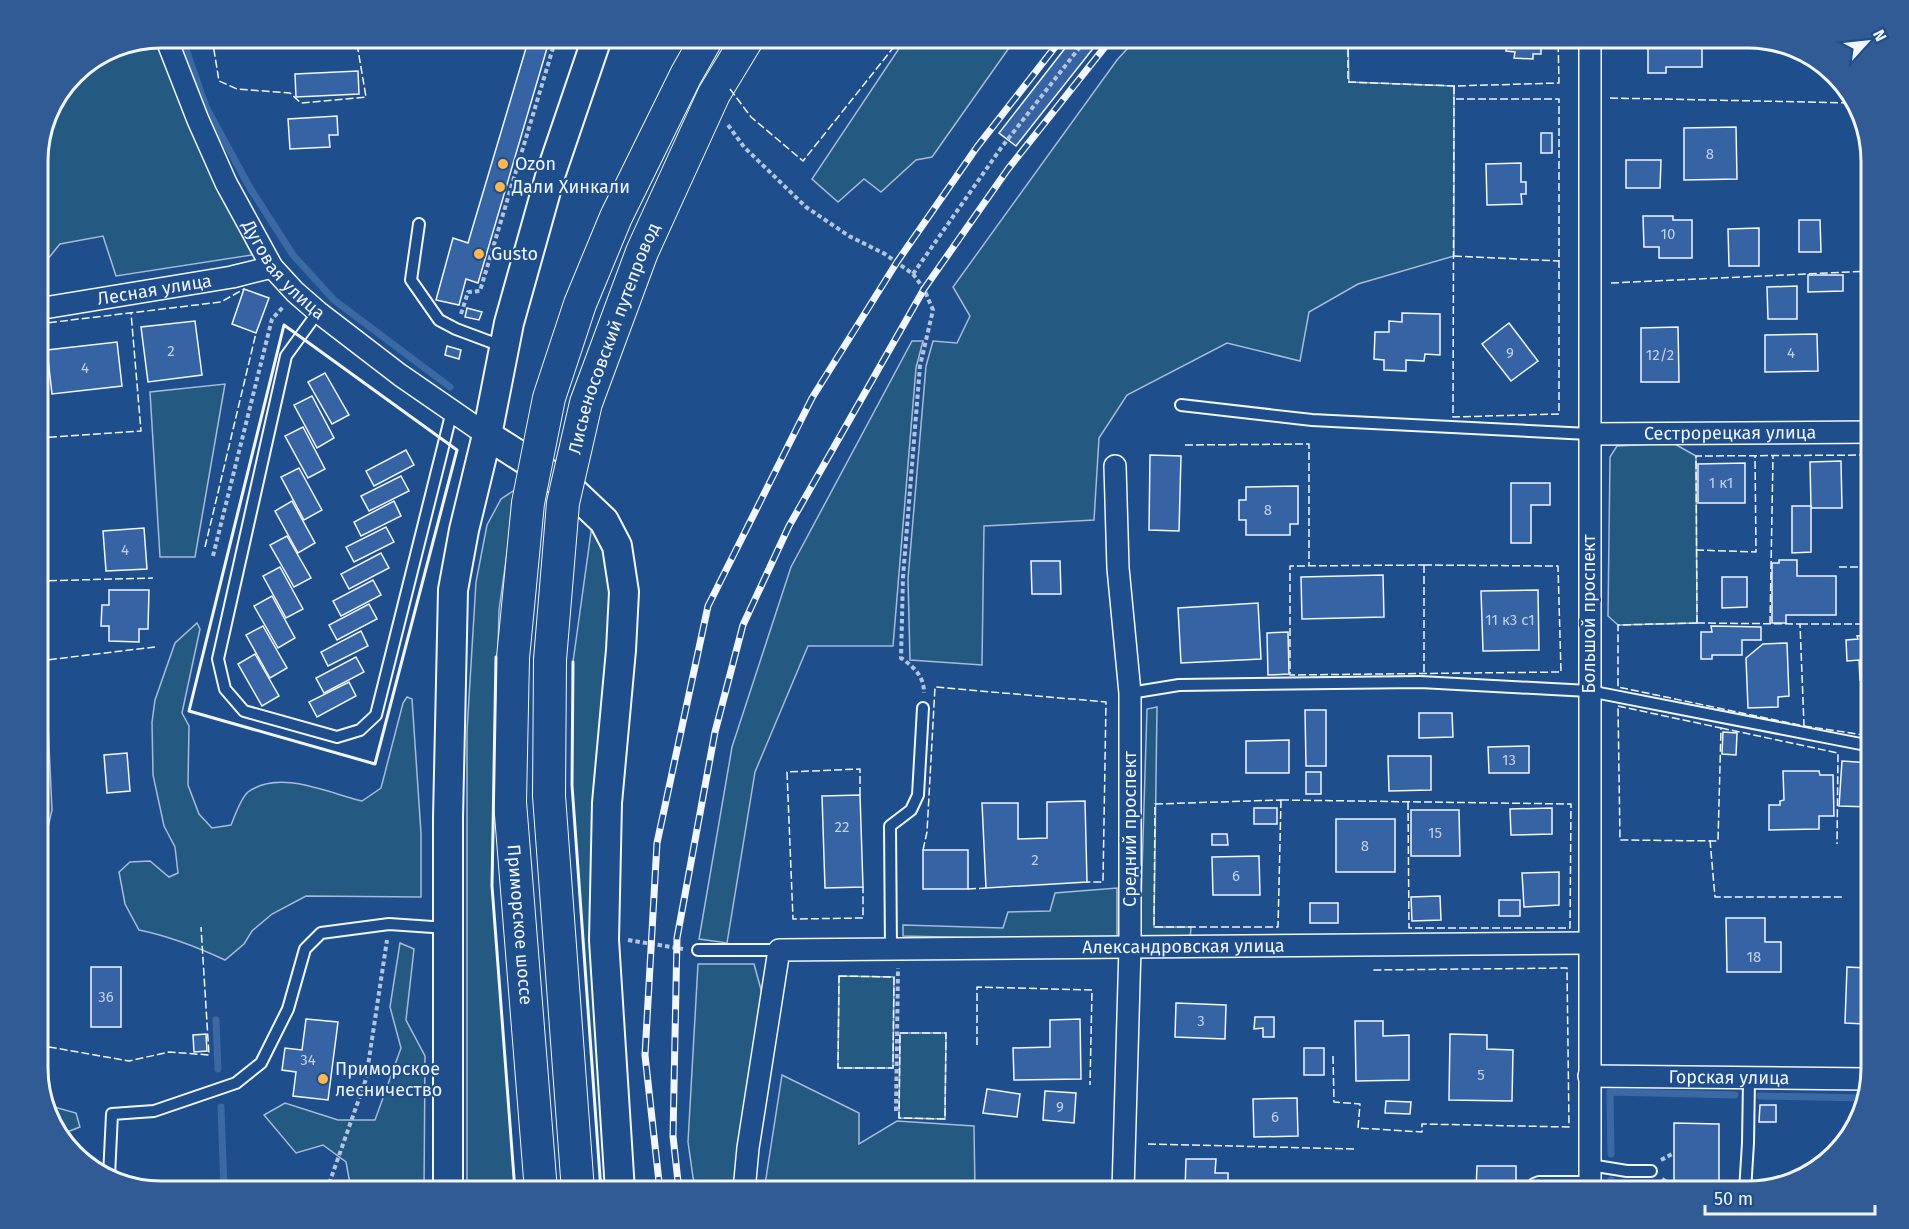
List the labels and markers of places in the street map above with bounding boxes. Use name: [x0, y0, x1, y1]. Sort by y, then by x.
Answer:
place label: Ozon: [515, 153, 556, 175]
marker: Ozon: [496, 157, 510, 171]
place label: Дали Хинкали: [511, 176, 630, 198]
marker: Дали Хинкали: [493, 180, 507, 194]
place label: Gusto: [491, 243, 538, 265]
marker: Gusto: [472, 247, 486, 261]
place label: Приморское лесничество: [335, 1058, 442, 1101]
marker: Приморское лесничество: [316, 1072, 330, 1086]

